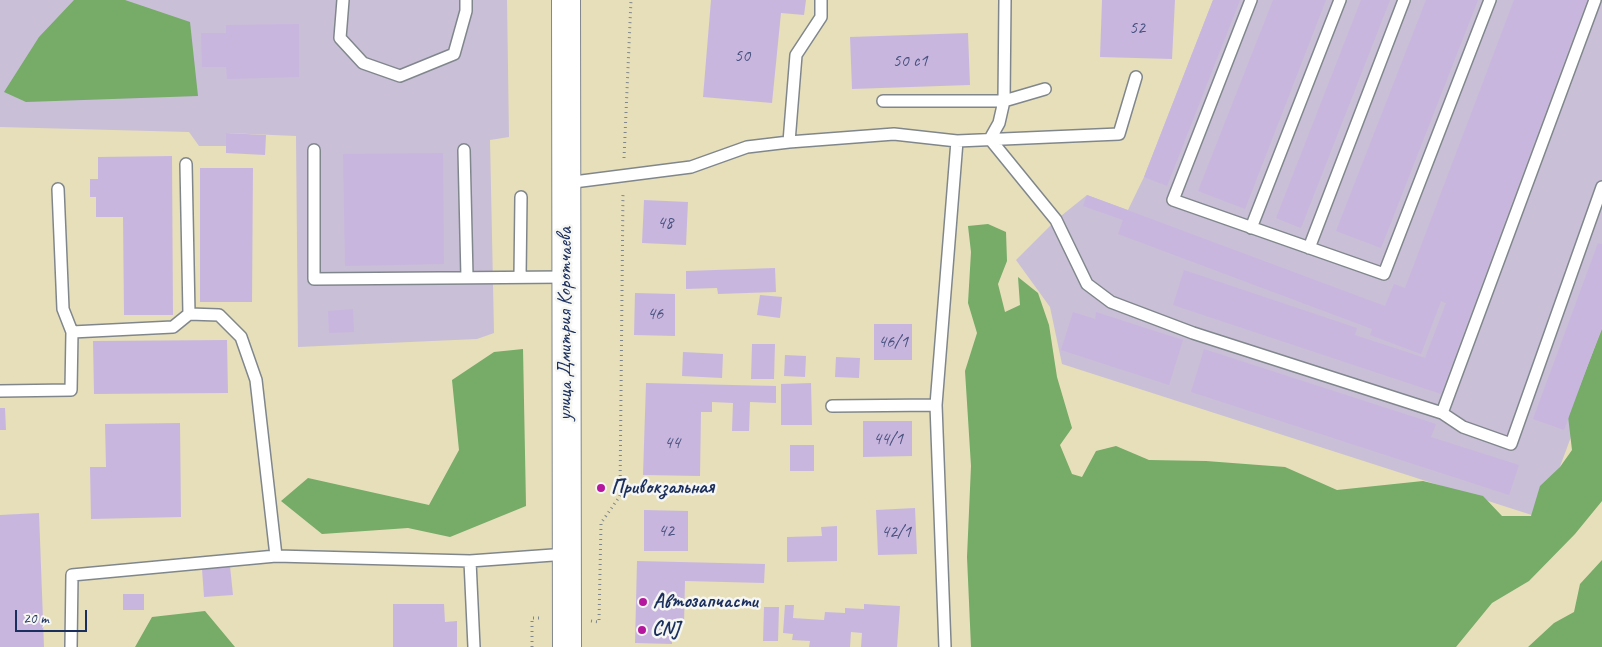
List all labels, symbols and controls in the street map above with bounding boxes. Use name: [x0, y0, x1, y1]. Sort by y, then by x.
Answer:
house number: 52: [1129, 17, 1145, 39]
house number: 50: [734, 45, 750, 67]
house number: 50 с1: [892, 50, 928, 72]
house number: 48: [657, 212, 673, 234]
street label: улица Дмитрия Коротчаева: [554, 227, 578, 421]
house number: 46: [647, 303, 663, 325]
house number: 46/1: [878, 331, 908, 353]
house number: 44/1: [873, 428, 903, 450]
house number: 44: [664, 432, 680, 454]
place label: Привокзальная: [611, 476, 714, 500]
marker: Привокзальная: [595, 482, 607, 494]
house number: 42: [658, 520, 674, 542]
house number: 42/1: [881, 521, 911, 543]
place label: Автозапчасти: [653, 590, 758, 614]
marker: Автозапчасти: [637, 596, 649, 608]
scale bar: [18, 600, 90, 632]
text: 20 m: [23, 609, 49, 628]
place label: CNJ: [652, 618, 679, 642]
marker: CNJ: [636, 624, 648, 636]

